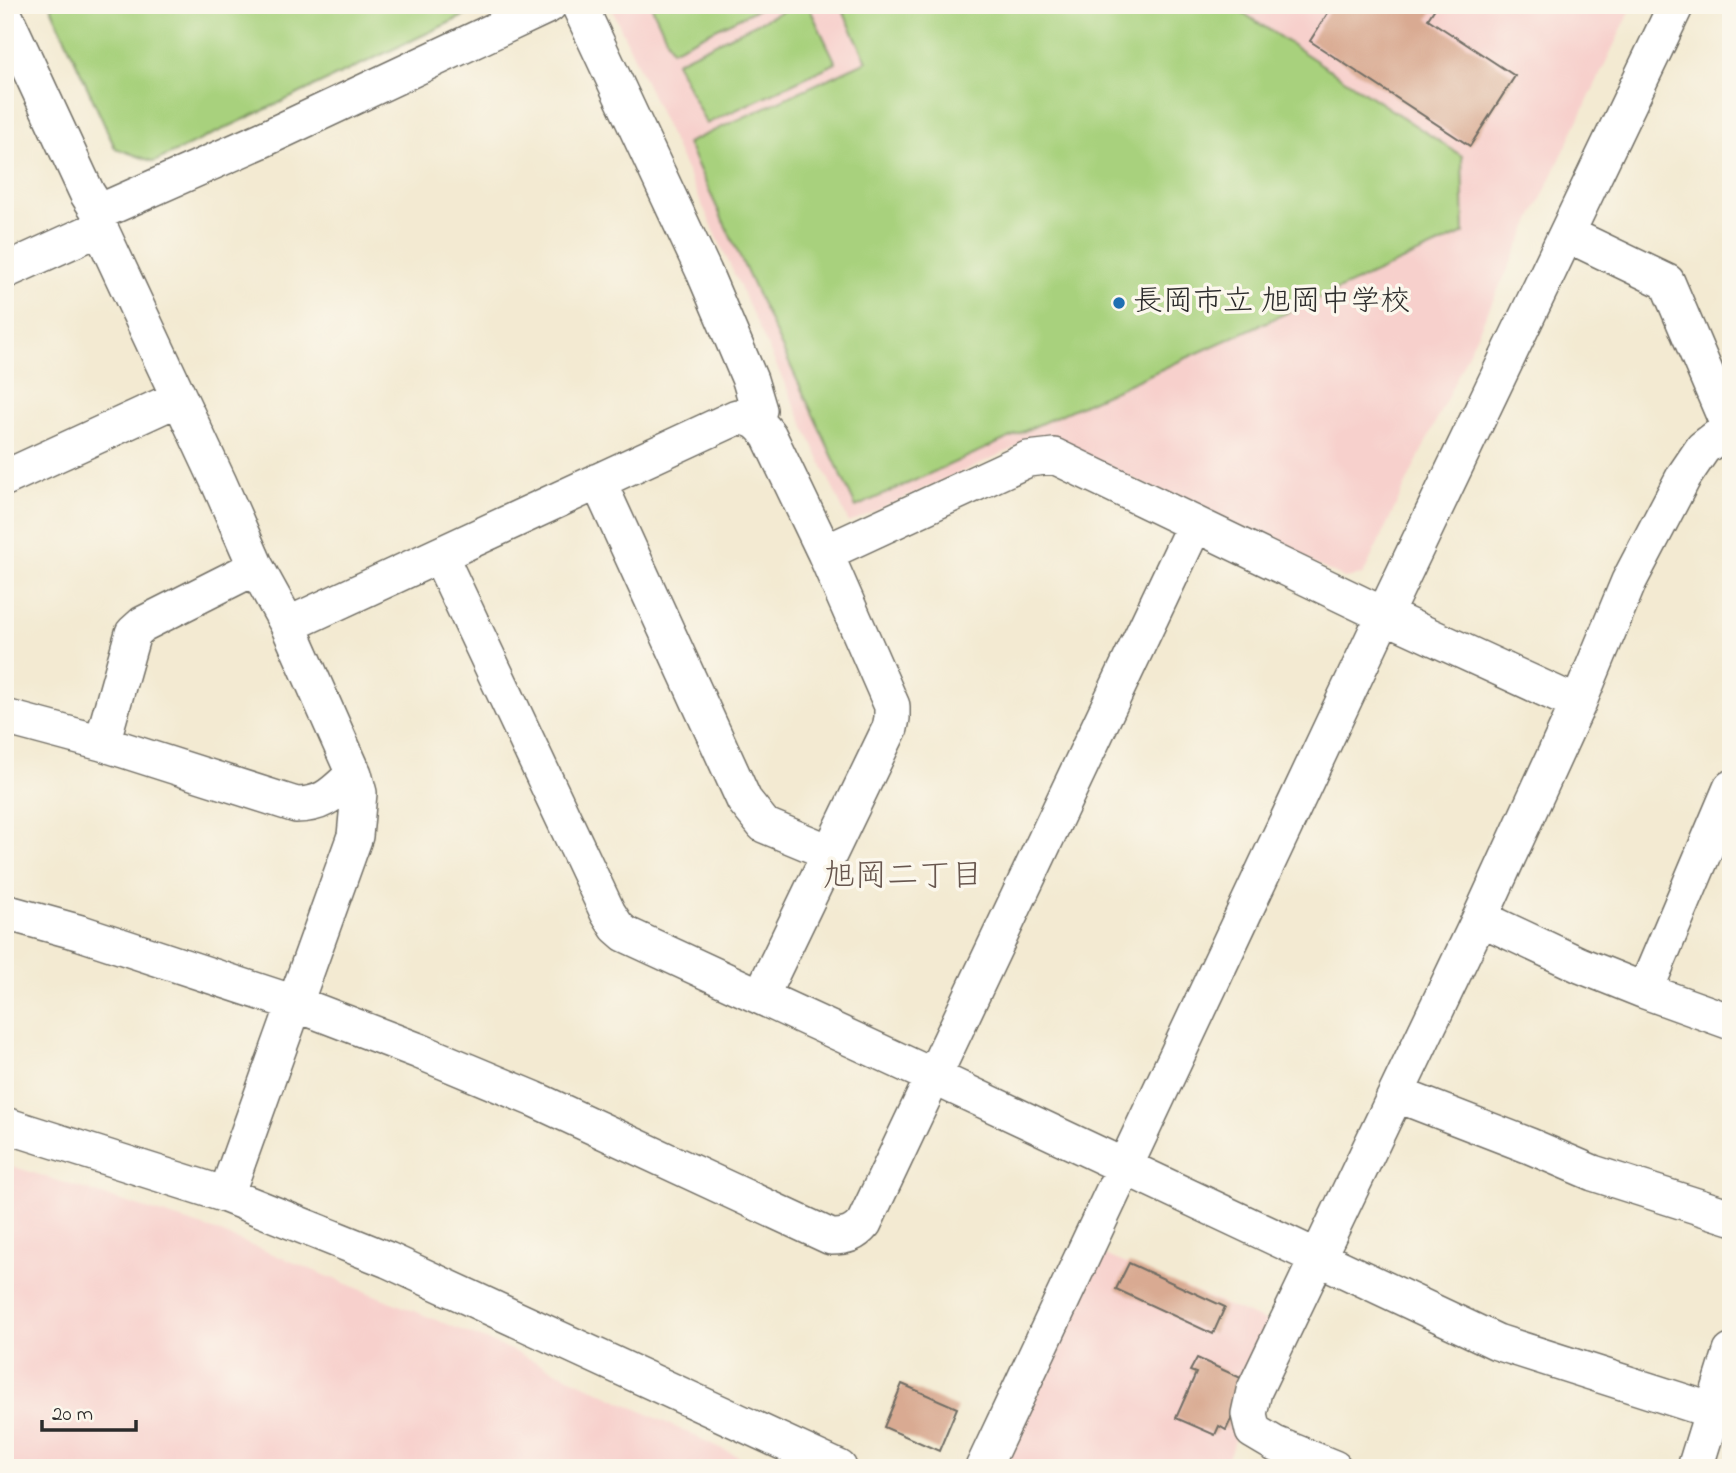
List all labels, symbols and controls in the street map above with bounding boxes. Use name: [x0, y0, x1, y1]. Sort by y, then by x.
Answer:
place label: 長岡市立 旭岡中学校: [1133, 281, 1411, 325]
marker: 長岡市立 旭岡中学校: [1111, 295, 1127, 311]
district label: 旭岡二丁目: [823, 854, 983, 901]
scale bar: [42, 1389, 136, 1433]
text: 20 m: [52, 1400, 93, 1430]

